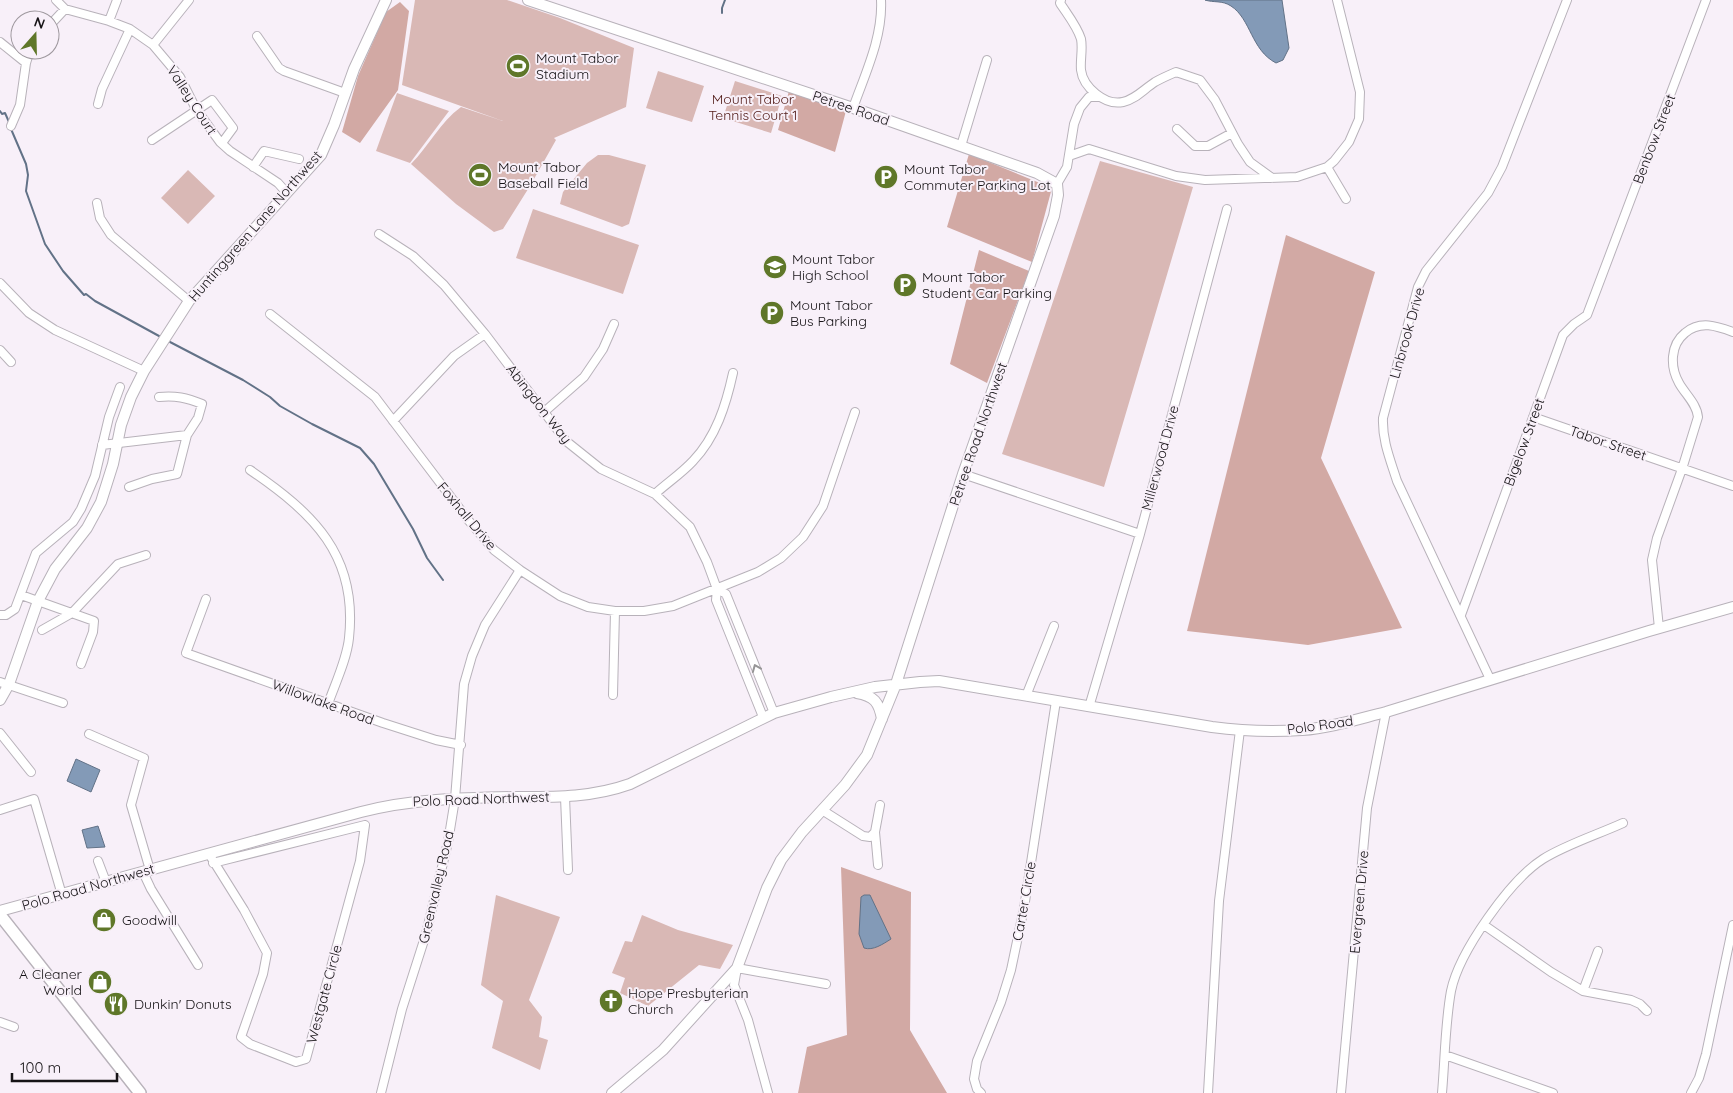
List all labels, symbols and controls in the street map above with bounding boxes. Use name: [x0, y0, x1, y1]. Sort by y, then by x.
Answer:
north arrow: [10, 10, 60, 60]
text: N: [32, 13, 47, 33]
place label: Mount Tabor Stadium: [536, 49, 619, 83]
sports icon: Mount Tabor Stadium: [505, 53, 531, 79]
street label: Valley Court: [163, 62, 221, 138]
street label: Petree Road: [810, 86, 892, 130]
park label: Mount Tabor Tennis Court 1: [709, 90, 797, 124]
street label: Benbow Street: [1629, 91, 1679, 186]
street label: Huntinggreen Lane Northwest: [184, 147, 326, 305]
place label: Mount Tabor Baseball Field: [498, 158, 588, 192]
place label: Mount Tabor Commuter Parking Lot: [904, 160, 1051, 194]
sports icon: Mount Tabor Baseball Field: [467, 162, 493, 188]
parking icon: Mount Tabor Commuter Parking Lot: [873, 164, 899, 190]
place label: Mount Tabor High School: [792, 250, 875, 284]
school or university icon: Mount Tabor High School: [762, 254, 788, 280]
place label: Mount Tabor Student Car Parking: [922, 268, 1052, 302]
parking icon: Mount Tabor Student Car Parking: [892, 272, 918, 298]
street label: Linbrook Drive: [1385, 285, 1429, 381]
place label: Mount Tabor Bus Parking: [790, 296, 873, 330]
parking icon: Mount Tabor Bus Parking: [759, 300, 785, 326]
street label: Petree Road Northwest: [945, 360, 1011, 508]
street label: Abingdon Way: [502, 361, 576, 447]
street label: Bigelow Street: [1500, 395, 1548, 489]
street label: Millerwood Drive: [1137, 403, 1183, 513]
street label: Tabor Street: [1567, 421, 1649, 465]
street label: Foxhall Drive: [433, 478, 501, 554]
one-way arrow: [751, 664, 762, 673]
street label: Willowlake Road: [270, 675, 376, 729]
street label: Polo Road: [1286, 711, 1354, 739]
street label: Polo Road Northwest: [412, 788, 550, 810]
street label: Greenvalley Road: [414, 829, 458, 945]
street label: Evergreen Drive: [1346, 850, 1372, 954]
street label: Polo Road Northwest: [20, 859, 157, 915]
street label: Carter Circle: [1008, 860, 1040, 942]
shop icon: Goodwill: [91, 907, 117, 933]
place label: Goodwill: [122, 911, 177, 929]
street label: Westgate Circle: [302, 943, 346, 1045]
place label: A Cleaner World: [19, 965, 83, 999]
shop icon: A Cleaner World: [87, 969, 113, 995]
place label: Hope Presbyterian Church: [628, 984, 749, 1018]
church icon: Hope Presbyterian Church: [598, 988, 624, 1014]
restaurant icon: Dunkin' Donuts: [103, 991, 129, 1017]
place label: Dunkin' Donuts: [134, 995, 232, 1013]
scale bar: [12, 1050, 118, 1082]
text: 100 m: [20, 1058, 61, 1077]

